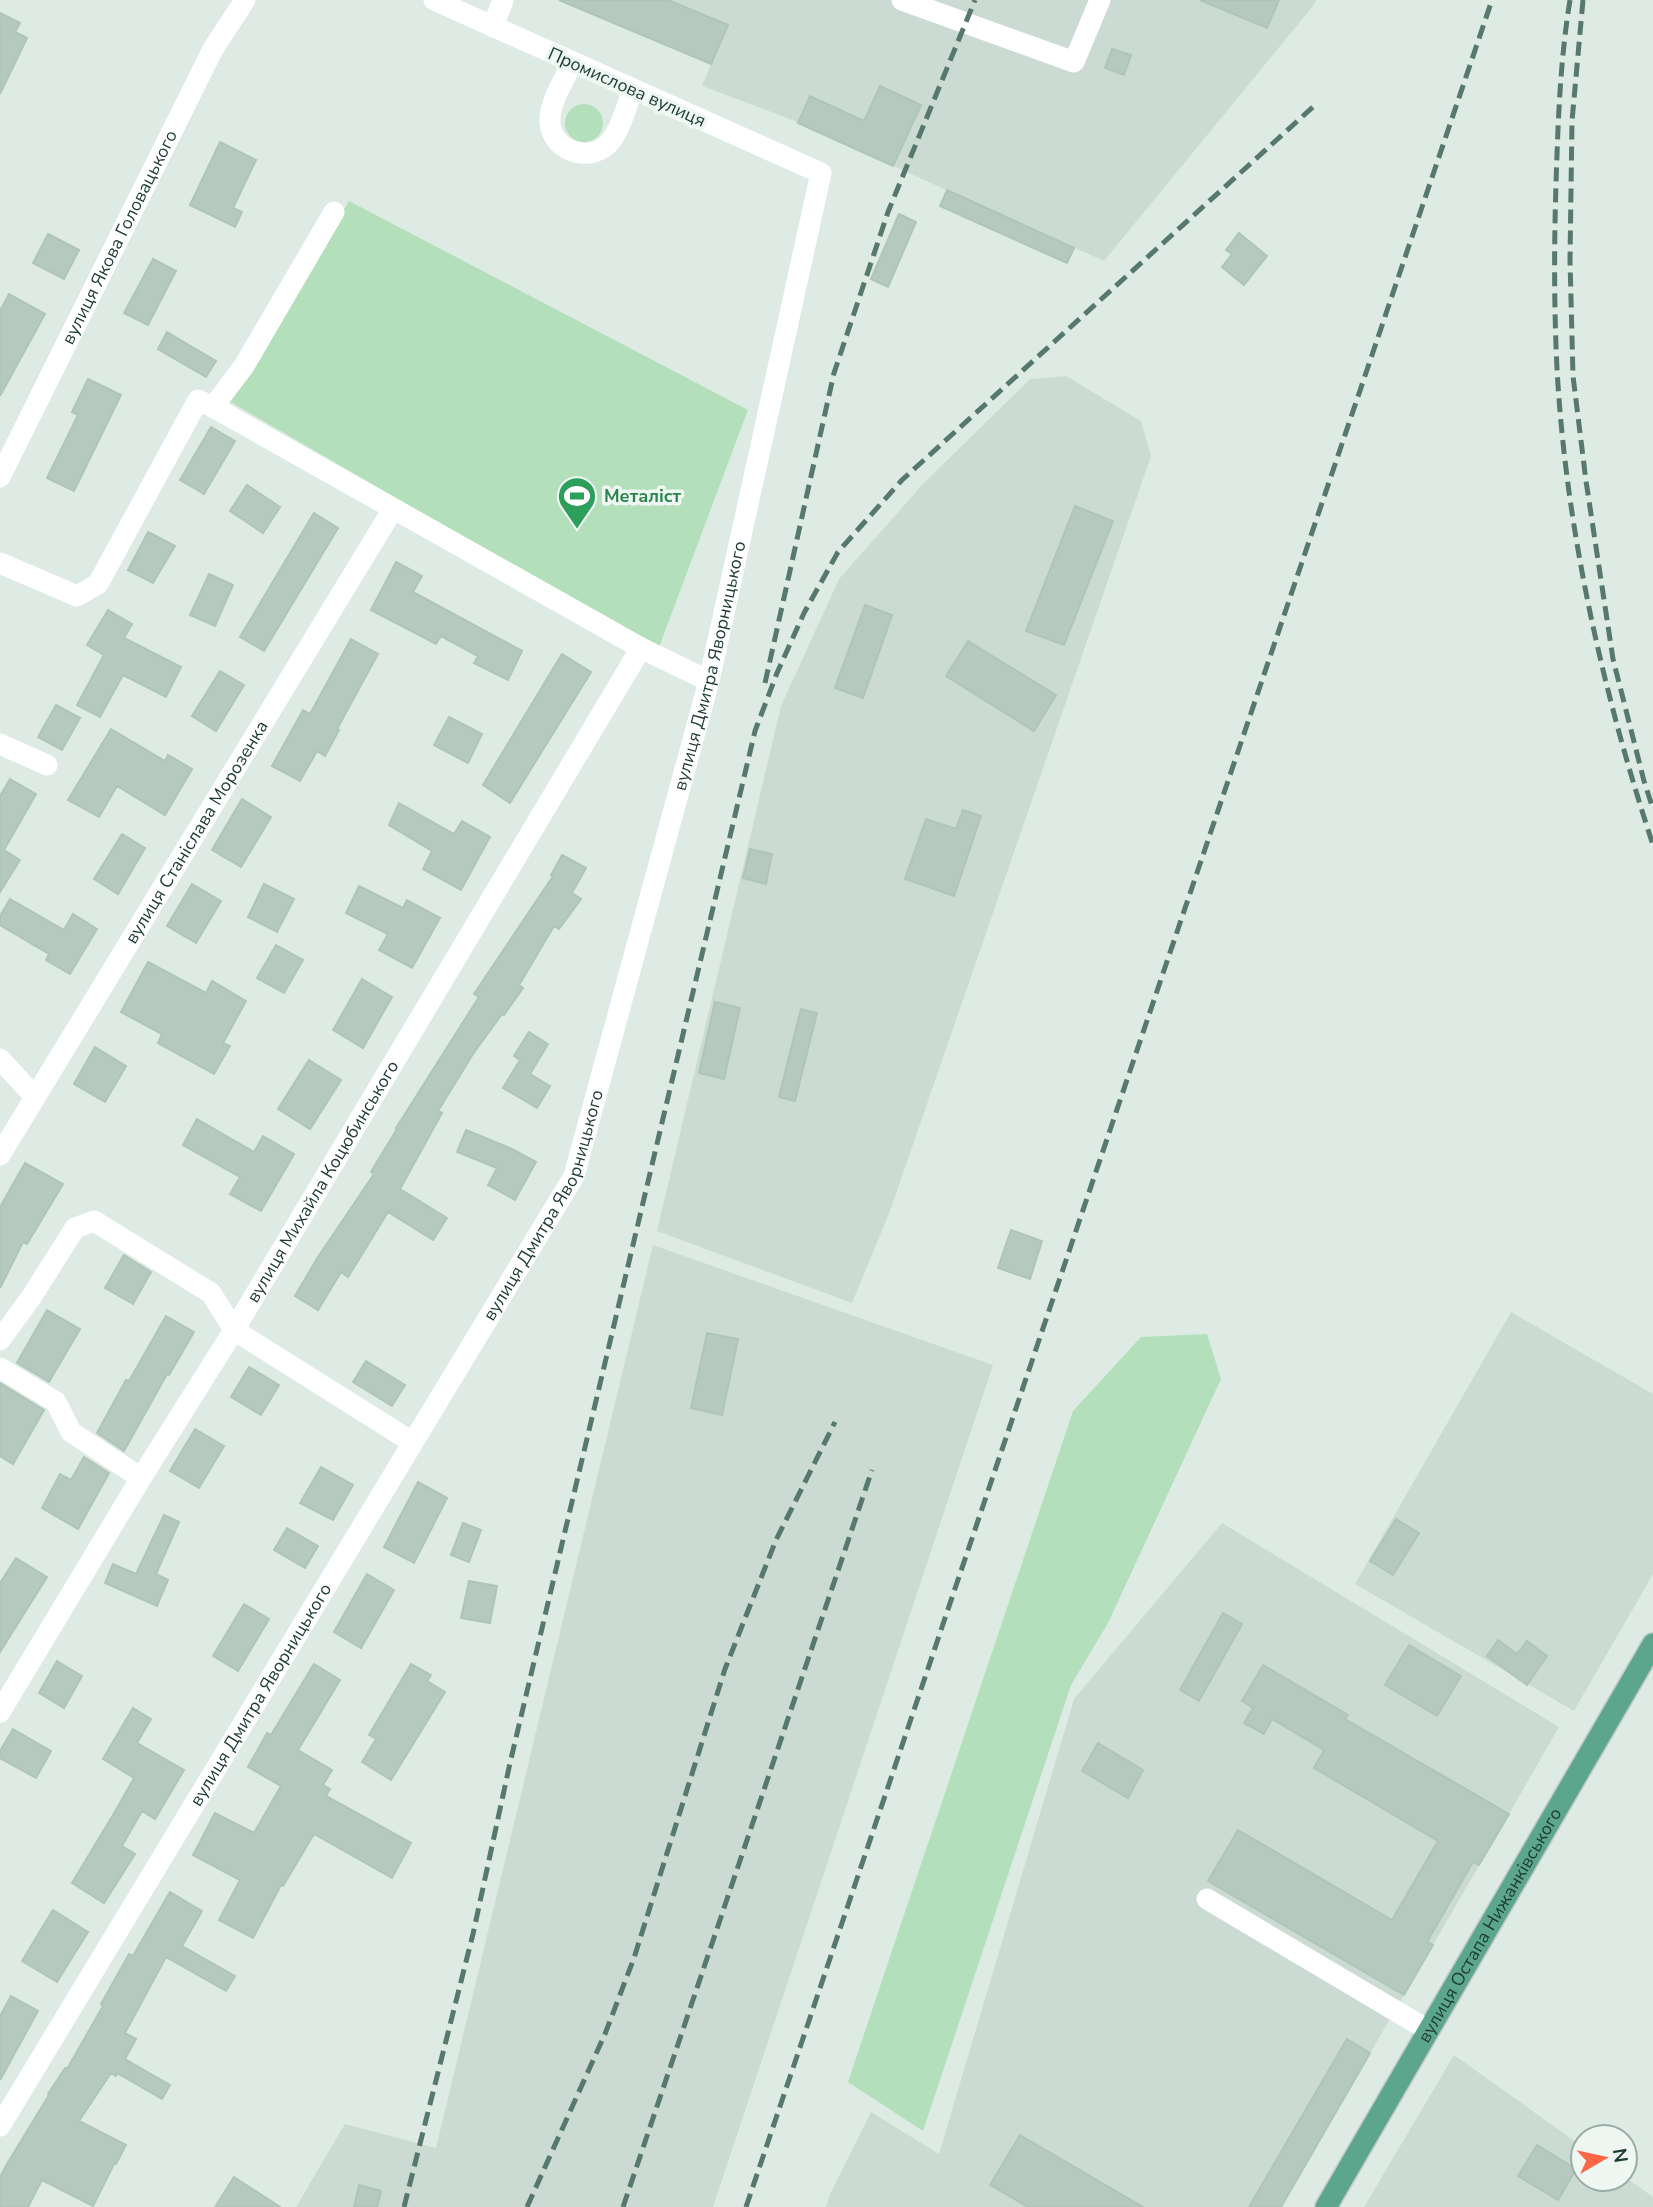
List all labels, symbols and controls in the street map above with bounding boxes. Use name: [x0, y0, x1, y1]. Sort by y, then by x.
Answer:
street label: Промислова вулиця: [544, 41, 710, 133]
street label: вулиця Якова Головацького: [56, 126, 183, 348]
sports icon: Металіст: [556, 475, 598, 530]
place label: Металіст: [604, 484, 682, 508]
street label: вулиця Дмитра Яворницького: [668, 539, 752, 793]
street label: вулиця Станіслава Морозенка: [119, 716, 274, 948]
street label: вулиця Михайла Коцюбинського: [241, 1056, 404, 1307]
street label: вулиця Дмитра Яворницького: [477, 1087, 609, 1325]
street label: вулиця Дмитра Яворницького: [184, 1579, 337, 1810]
street label: вулиця Остапа Нижанківського: [1412, 1803, 1567, 2047]
north arrow: [1569, 2123, 1639, 2193]
text: N: [1606, 2146, 1634, 2165]

